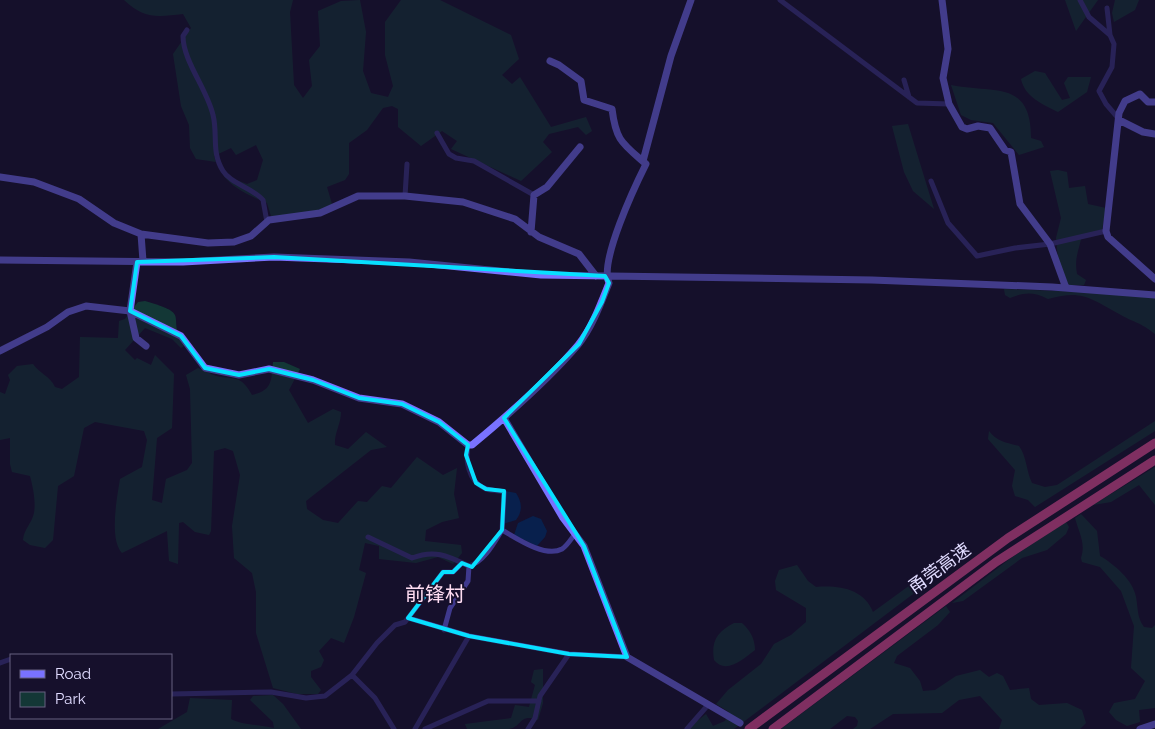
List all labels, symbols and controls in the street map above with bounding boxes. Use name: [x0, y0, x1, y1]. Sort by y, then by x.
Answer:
street label: 甬莞高速: [904, 538, 974, 598]
district label: 前锋村: [405, 582, 465, 606]
legend: [10, 654, 172, 719]
text: Road: [55, 665, 91, 683]
text: Park: [55, 690, 86, 708]

